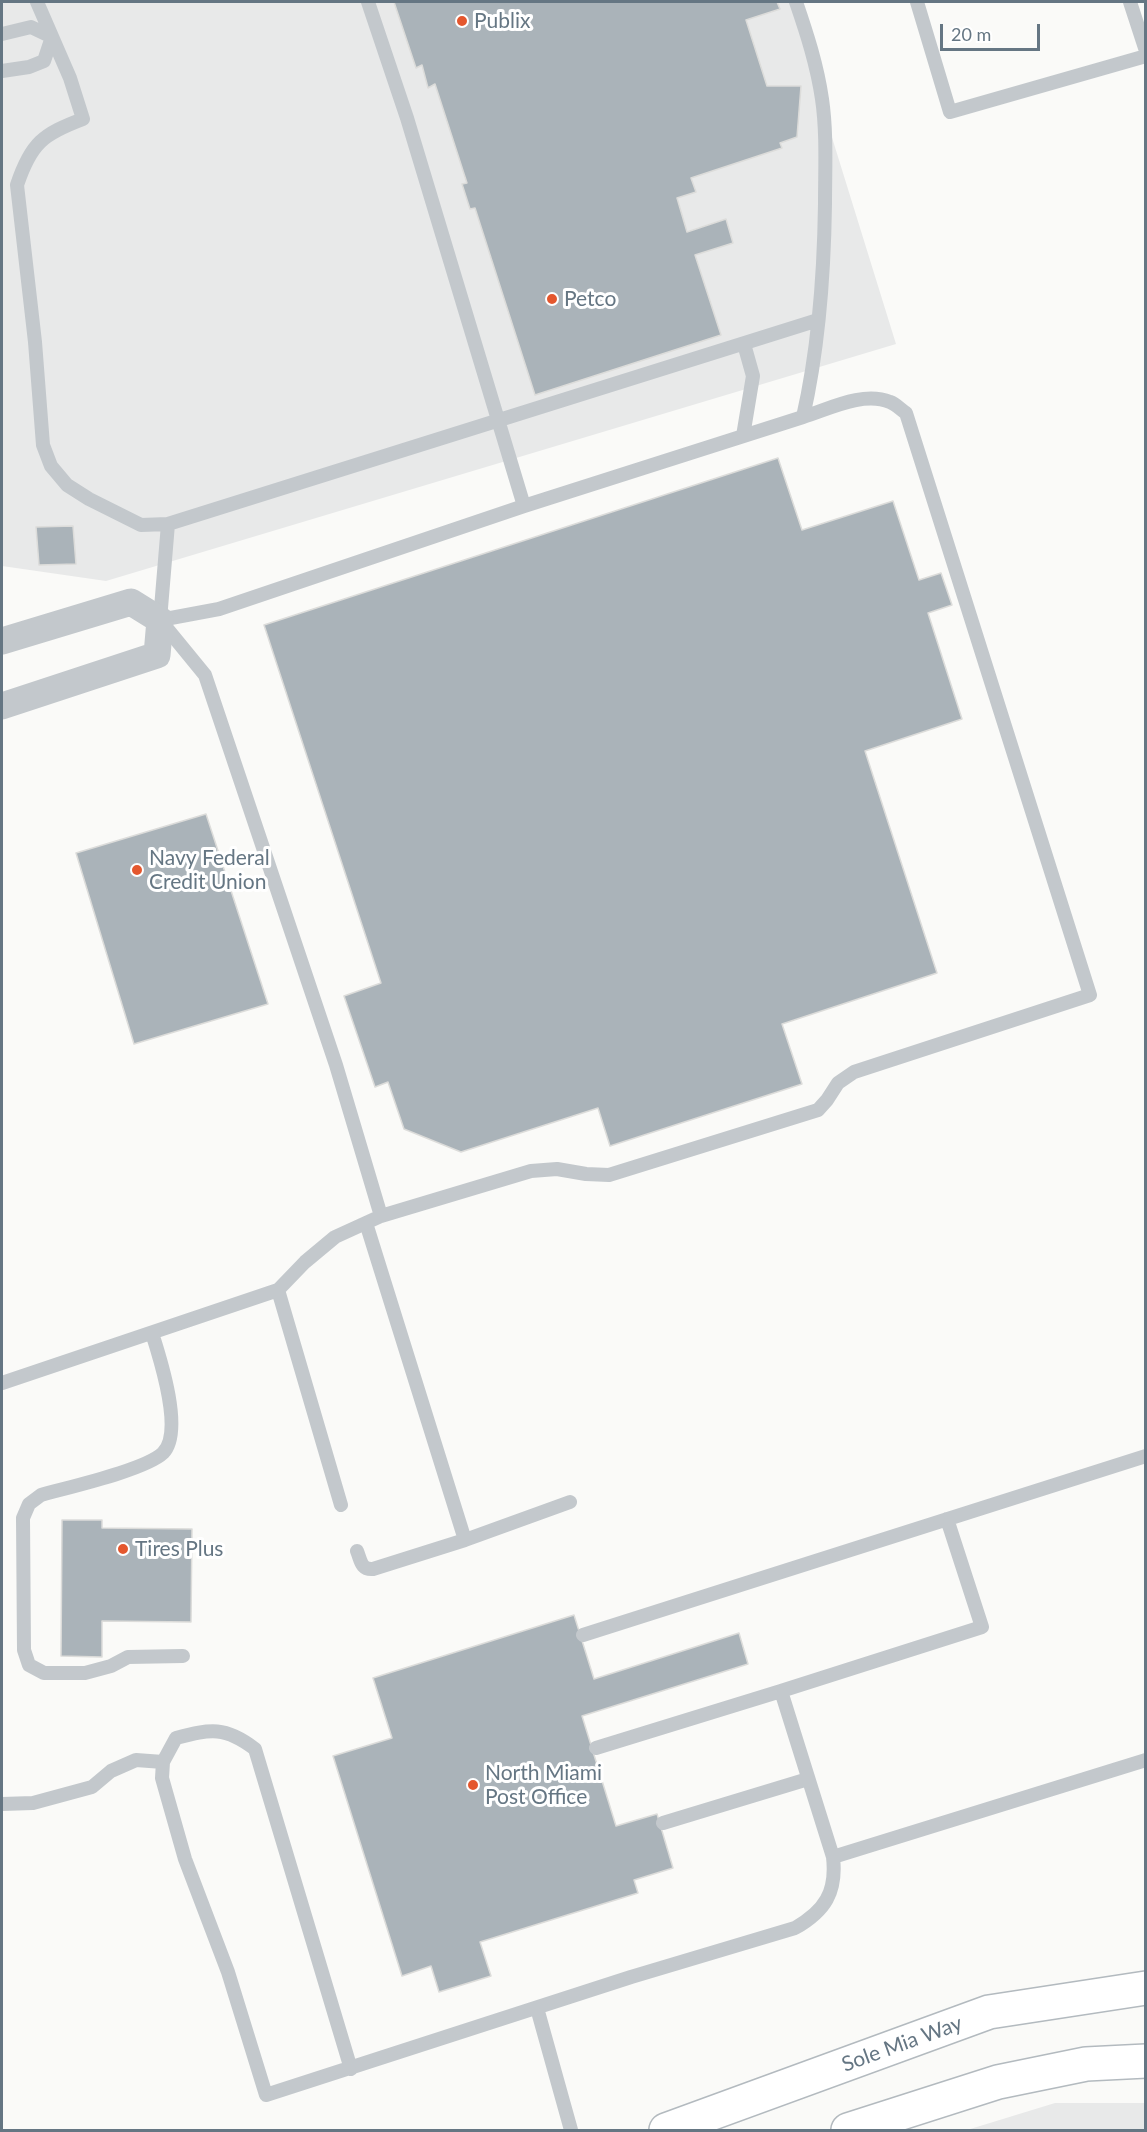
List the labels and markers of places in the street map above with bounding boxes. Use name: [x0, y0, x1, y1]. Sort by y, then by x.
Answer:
place label: Publix: [474, 8, 530, 34]
marker: Publix: [455, 14, 469, 28]
place label: Petco: [564, 286, 616, 312]
marker: Petco: [545, 292, 559, 306]
place label: Navy Federal Credit Union: [149, 845, 270, 895]
marker: Navy Federal Credit Union: [130, 863, 144, 877]
place label: Tires Plus: [135, 1536, 223, 1562]
marker: Tires Plus: [116, 1542, 130, 1556]
place label: North Miami Post Office: [485, 1760, 602, 1810]
marker: North Miami Post Office: [466, 1778, 480, 1792]

